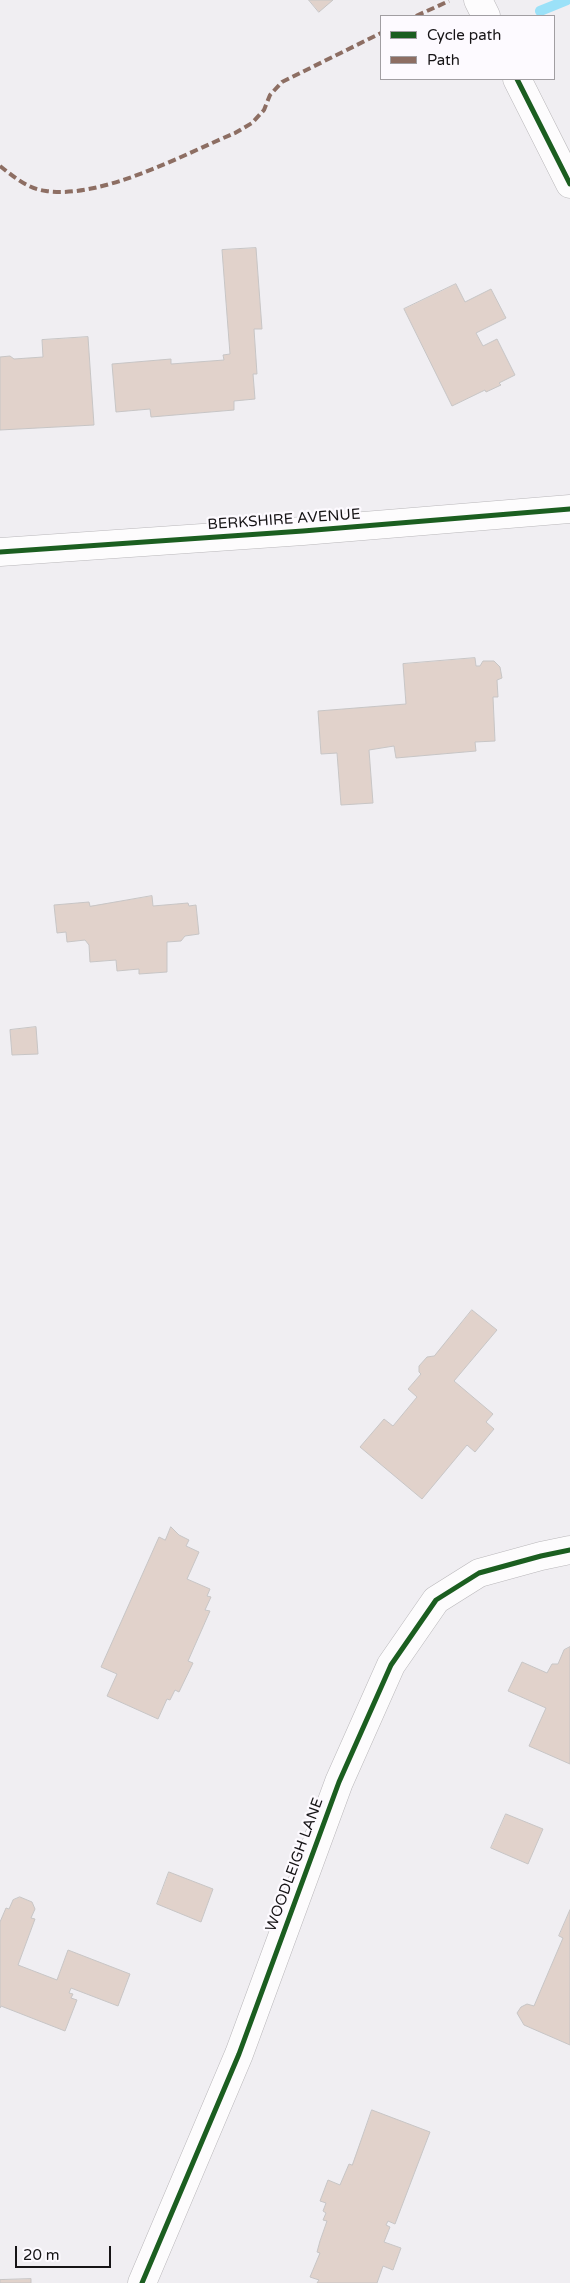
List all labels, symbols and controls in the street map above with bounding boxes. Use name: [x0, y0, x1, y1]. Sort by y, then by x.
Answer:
legend: [380, 15, 555, 80]
text: Cycle path: [427, 26, 501, 44]
text: Path: [427, 51, 460, 69]
street label: BERKSHIRE AVENUE: [207, 506, 361, 534]
street label: WOODLEIGH LANE: [262, 1796, 328, 1934]
scale bar: [18, 2236, 114, 2268]
text: 20 m: [23, 2246, 60, 2264]

